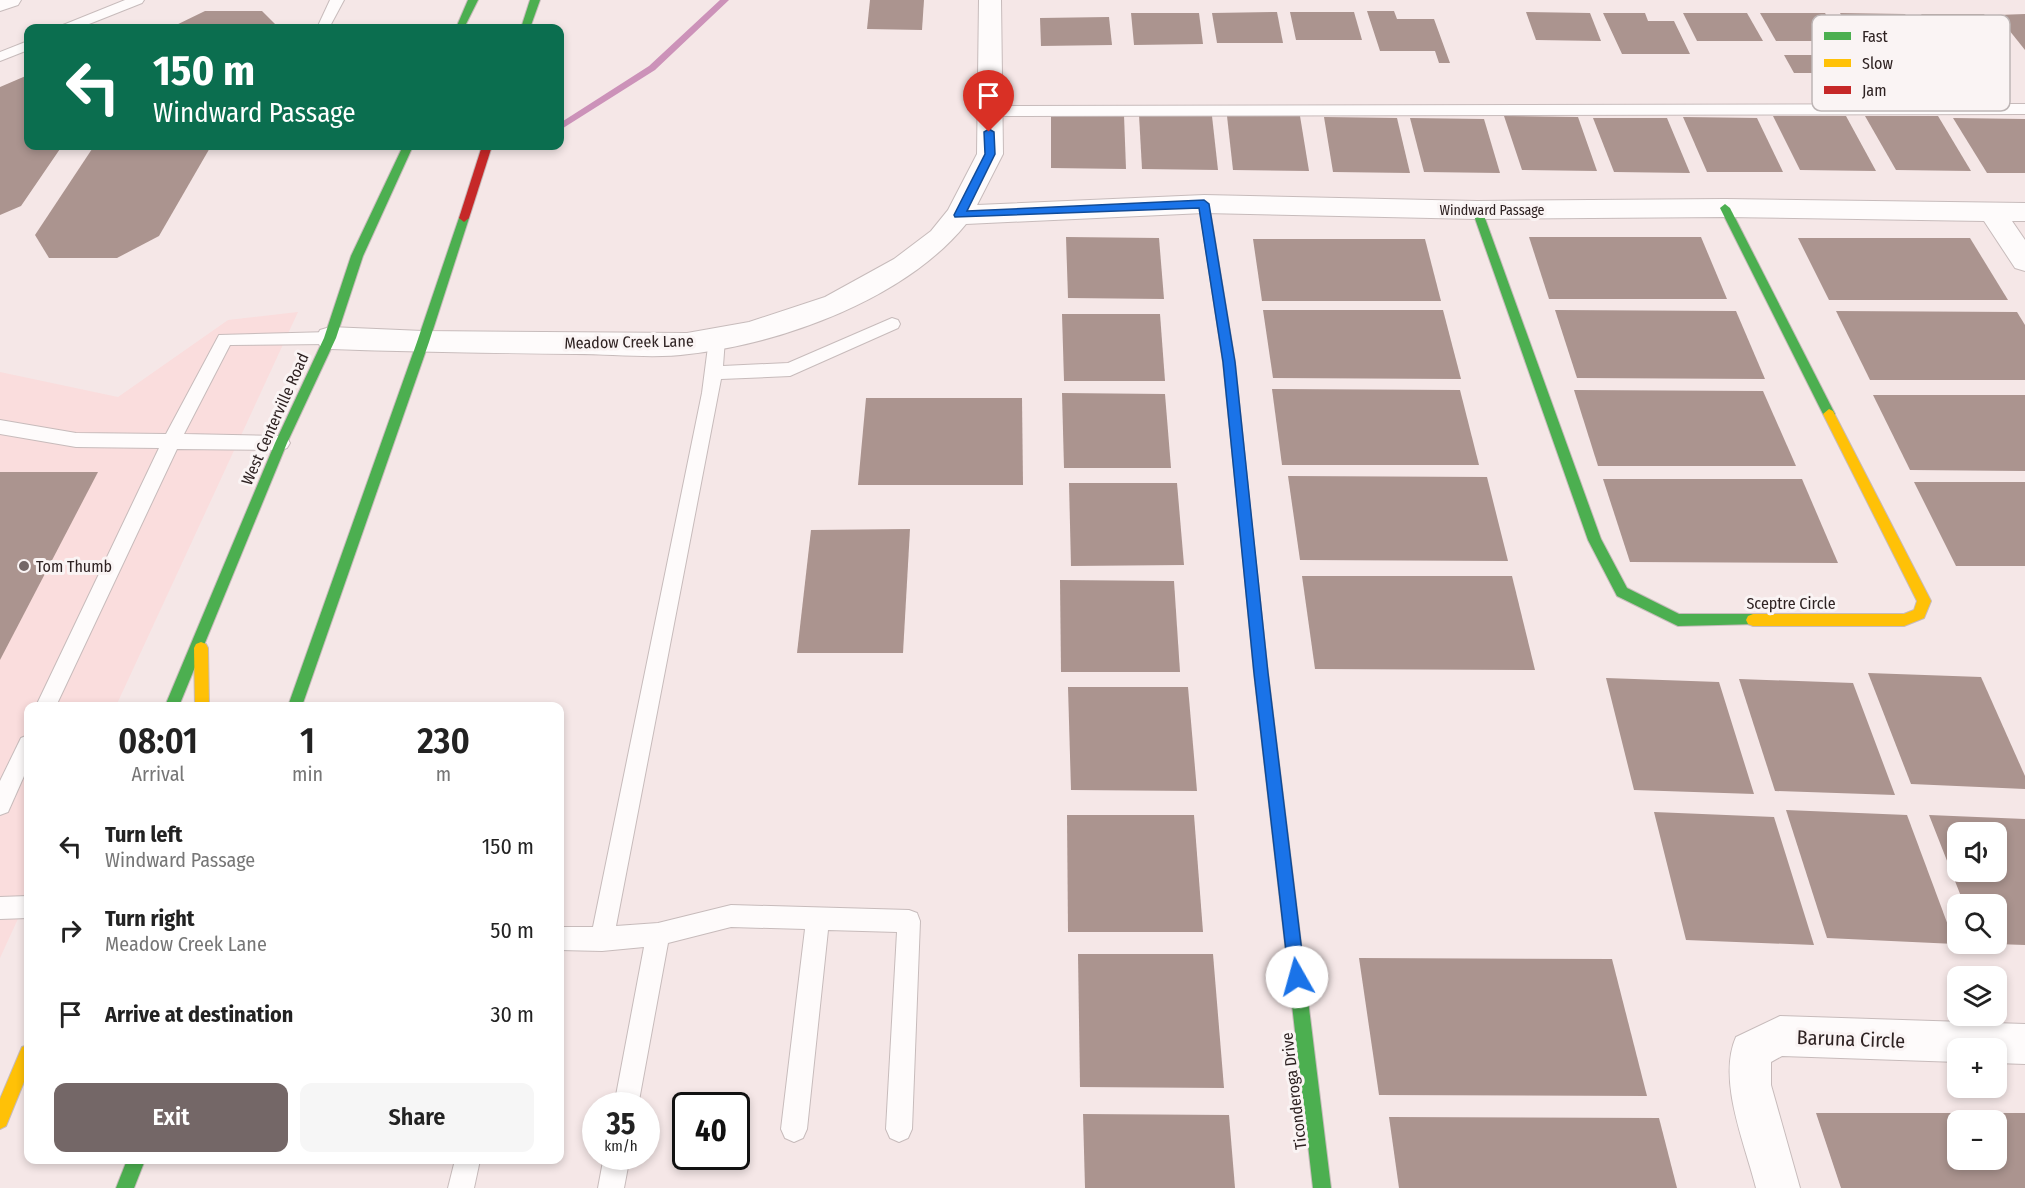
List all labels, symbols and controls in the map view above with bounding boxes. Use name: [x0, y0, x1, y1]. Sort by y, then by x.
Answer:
legend: [1812, 15, 2010, 111]
text: Fast: [1862, 27, 1889, 46]
text: 150 m: [153, 46, 255, 96]
icon: left: [54, 48, 132, 126]
text: Slow: [1862, 54, 1893, 73]
pin: [963, 70, 1014, 132]
icon: arrive: [972, 79, 1005, 112]
text: Jam: [1862, 81, 1887, 100]
text: Windward Passage: [153, 97, 356, 129]
street label: Windward Passage: [1439, 202, 1545, 219]
street label: Meadow Creek Lane: [564, 331, 694, 353]
street label: West Centerville Road: [237, 350, 313, 488]
place label: Tom Thumb: [36, 557, 112, 576]
marker: Tom Thumb: [17, 559, 31, 573]
street label: Sceptre Circle: [1746, 594, 1836, 613]
text: 08:01: [118, 719, 198, 763]
text: 1: [300, 719, 315, 763]
text: 230: [417, 719, 470, 763]
text: Arrival: [132, 762, 185, 786]
text: min: [292, 762, 323, 786]
text: m: [436, 762, 451, 786]
text: Turn left: [105, 821, 183, 848]
map controls: [1947, 822, 2007, 1170]
button: sound: [1947, 822, 2007, 882]
icon: left: [54, 830, 87, 863]
text: 150 m: [482, 833, 534, 860]
text: Windward Passage: [105, 848, 255, 872]
button: search: [1947, 894, 2007, 954]
text: Turn right: [105, 905, 194, 932]
icon: right: [54, 914, 87, 947]
text: 50 m: [490, 917, 534, 944]
text: Meadow Creek Lane: [105, 932, 267, 956]
position arrow: [1265, 945, 1329, 1009]
button: layers: [1947, 966, 2007, 1026]
icon: arrive: [54, 998, 87, 1031]
text: Arrive at destination: [105, 1001, 293, 1028]
text: 30 m: [491, 1001, 534, 1028]
street label: Baruna Circle: [1796, 1025, 1906, 1053]
street label: Ticonderoga Drive: [1277, 1031, 1311, 1151]
button: +: [1947, 1038, 2007, 1098]
button: Exit: [54, 1083, 288, 1152]
button: Share: [300, 1083, 534, 1152]
speed limit sign: 40: [672, 1092, 750, 1170]
text: 35: [607, 1106, 635, 1142]
button: −: [1947, 1110, 2007, 1170]
text: km/h: [604, 1137, 638, 1155]

